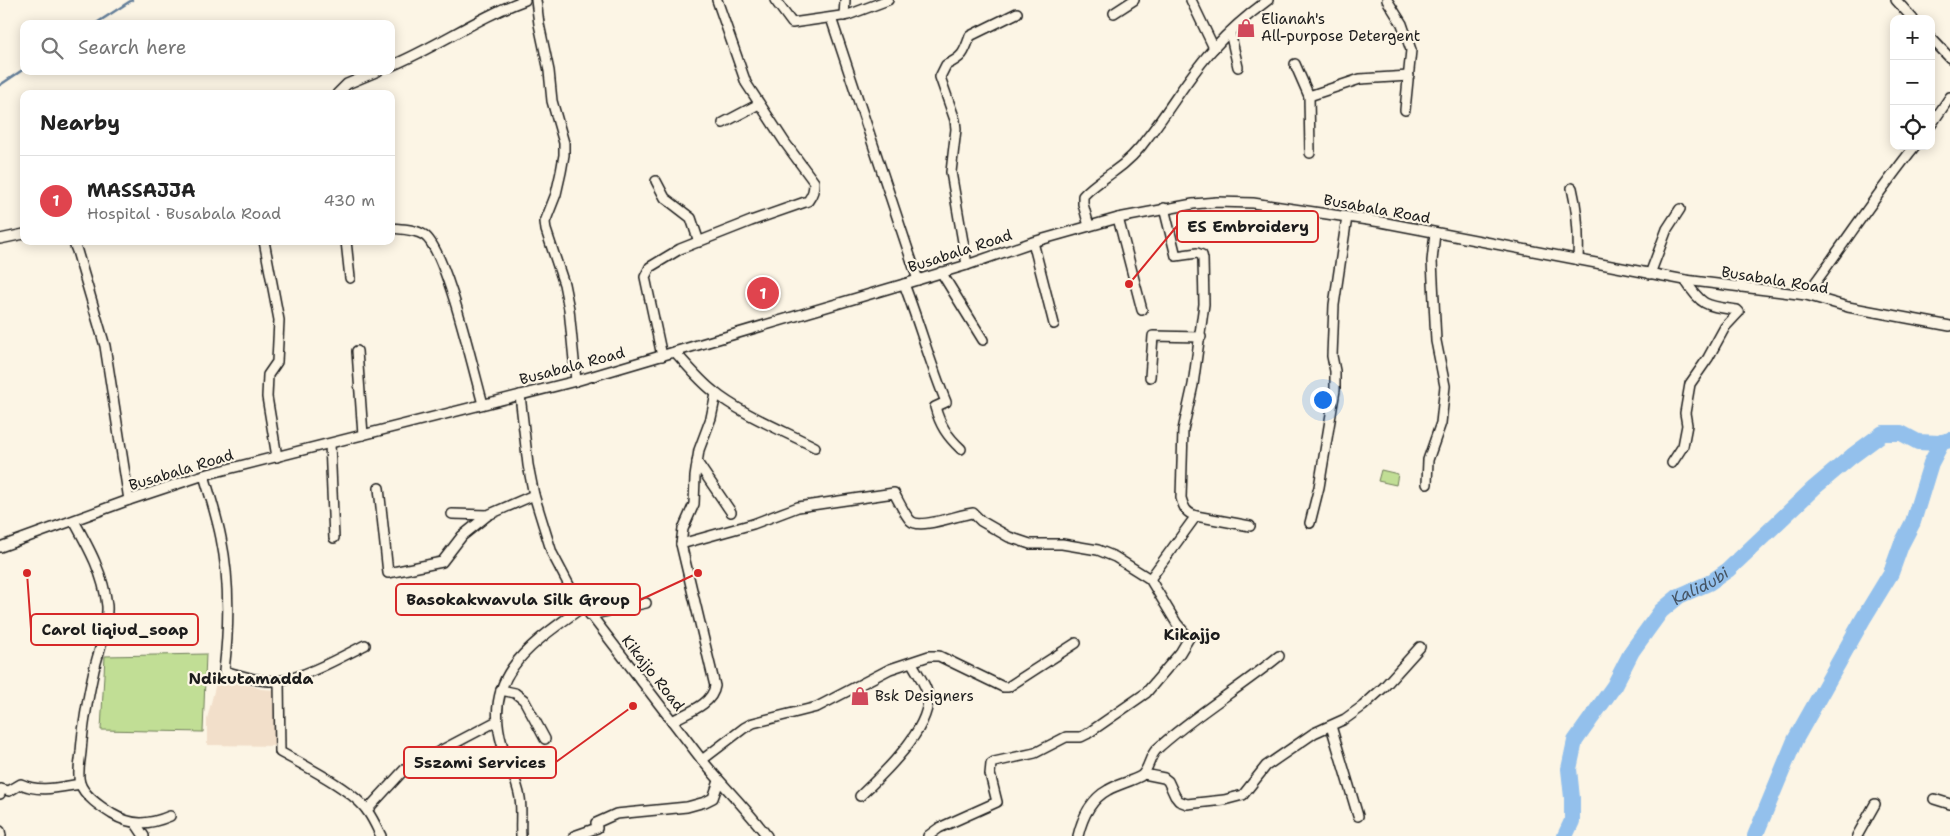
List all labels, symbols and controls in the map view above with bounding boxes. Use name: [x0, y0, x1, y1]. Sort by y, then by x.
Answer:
place label: Elianah's All-purpose Detergent: [1261, 9, 1420, 46]
map controls: [1890, 15, 1935, 150]
button: +: [1890, 15, 1935, 60]
shop icon: Elianah's All-purpose Detergent: [1235, 17, 1257, 39]
search box: [20, 20, 395, 75]
icon: search: [38, 34, 66, 62]
text: Search here: [78, 35, 187, 60]
button: −: [1890, 60, 1935, 105]
button: locate: [1890, 105, 1935, 150]
text: Nearby: [40, 109, 120, 137]
text: MASSAJJA: [87, 178, 196, 203]
text: 1: [52, 190, 60, 211]
text: 430 m: [324, 190, 375, 211]
street label: Busabala Road: [1322, 190, 1433, 228]
text: Hospital · Busabala Road: [87, 203, 281, 224]
callout: ES Embroidery: [1177, 211, 1318, 242]
text: ES Embroidery: [1187, 216, 1309, 237]
street label: Busabala Road: [905, 225, 1015, 277]
street label: Busabala Road: [1720, 262, 1831, 298]
pin: 1: [747, 274, 779, 312]
street label: Busabala Road: [517, 342, 627, 390]
your location: [1310, 387, 1336, 413]
street label: Busabala Road: [126, 444, 236, 495]
water label: Kalidubi: [1666, 562, 1733, 609]
callout: Basokakwavula Silk Group: [396, 584, 640, 615]
text: Basokakwavula Silk Group: [406, 589, 630, 610]
callout: Carol liqiud_soap: [31, 614, 198, 645]
text: Carol liqiud_soap: [42, 619, 189, 640]
district label: Kikajjo: [1164, 624, 1220, 645]
street label: Kikajjo Road: [617, 631, 689, 715]
district label: Ndikutamadda: [188, 668, 314, 689]
shop icon: Bsk Designers: [849, 685, 871, 707]
place label: Bsk Designers: [875, 686, 974, 706]
callout: 5szami Services: [404, 747, 556, 778]
text: 5szami Services: [414, 752, 546, 773]

